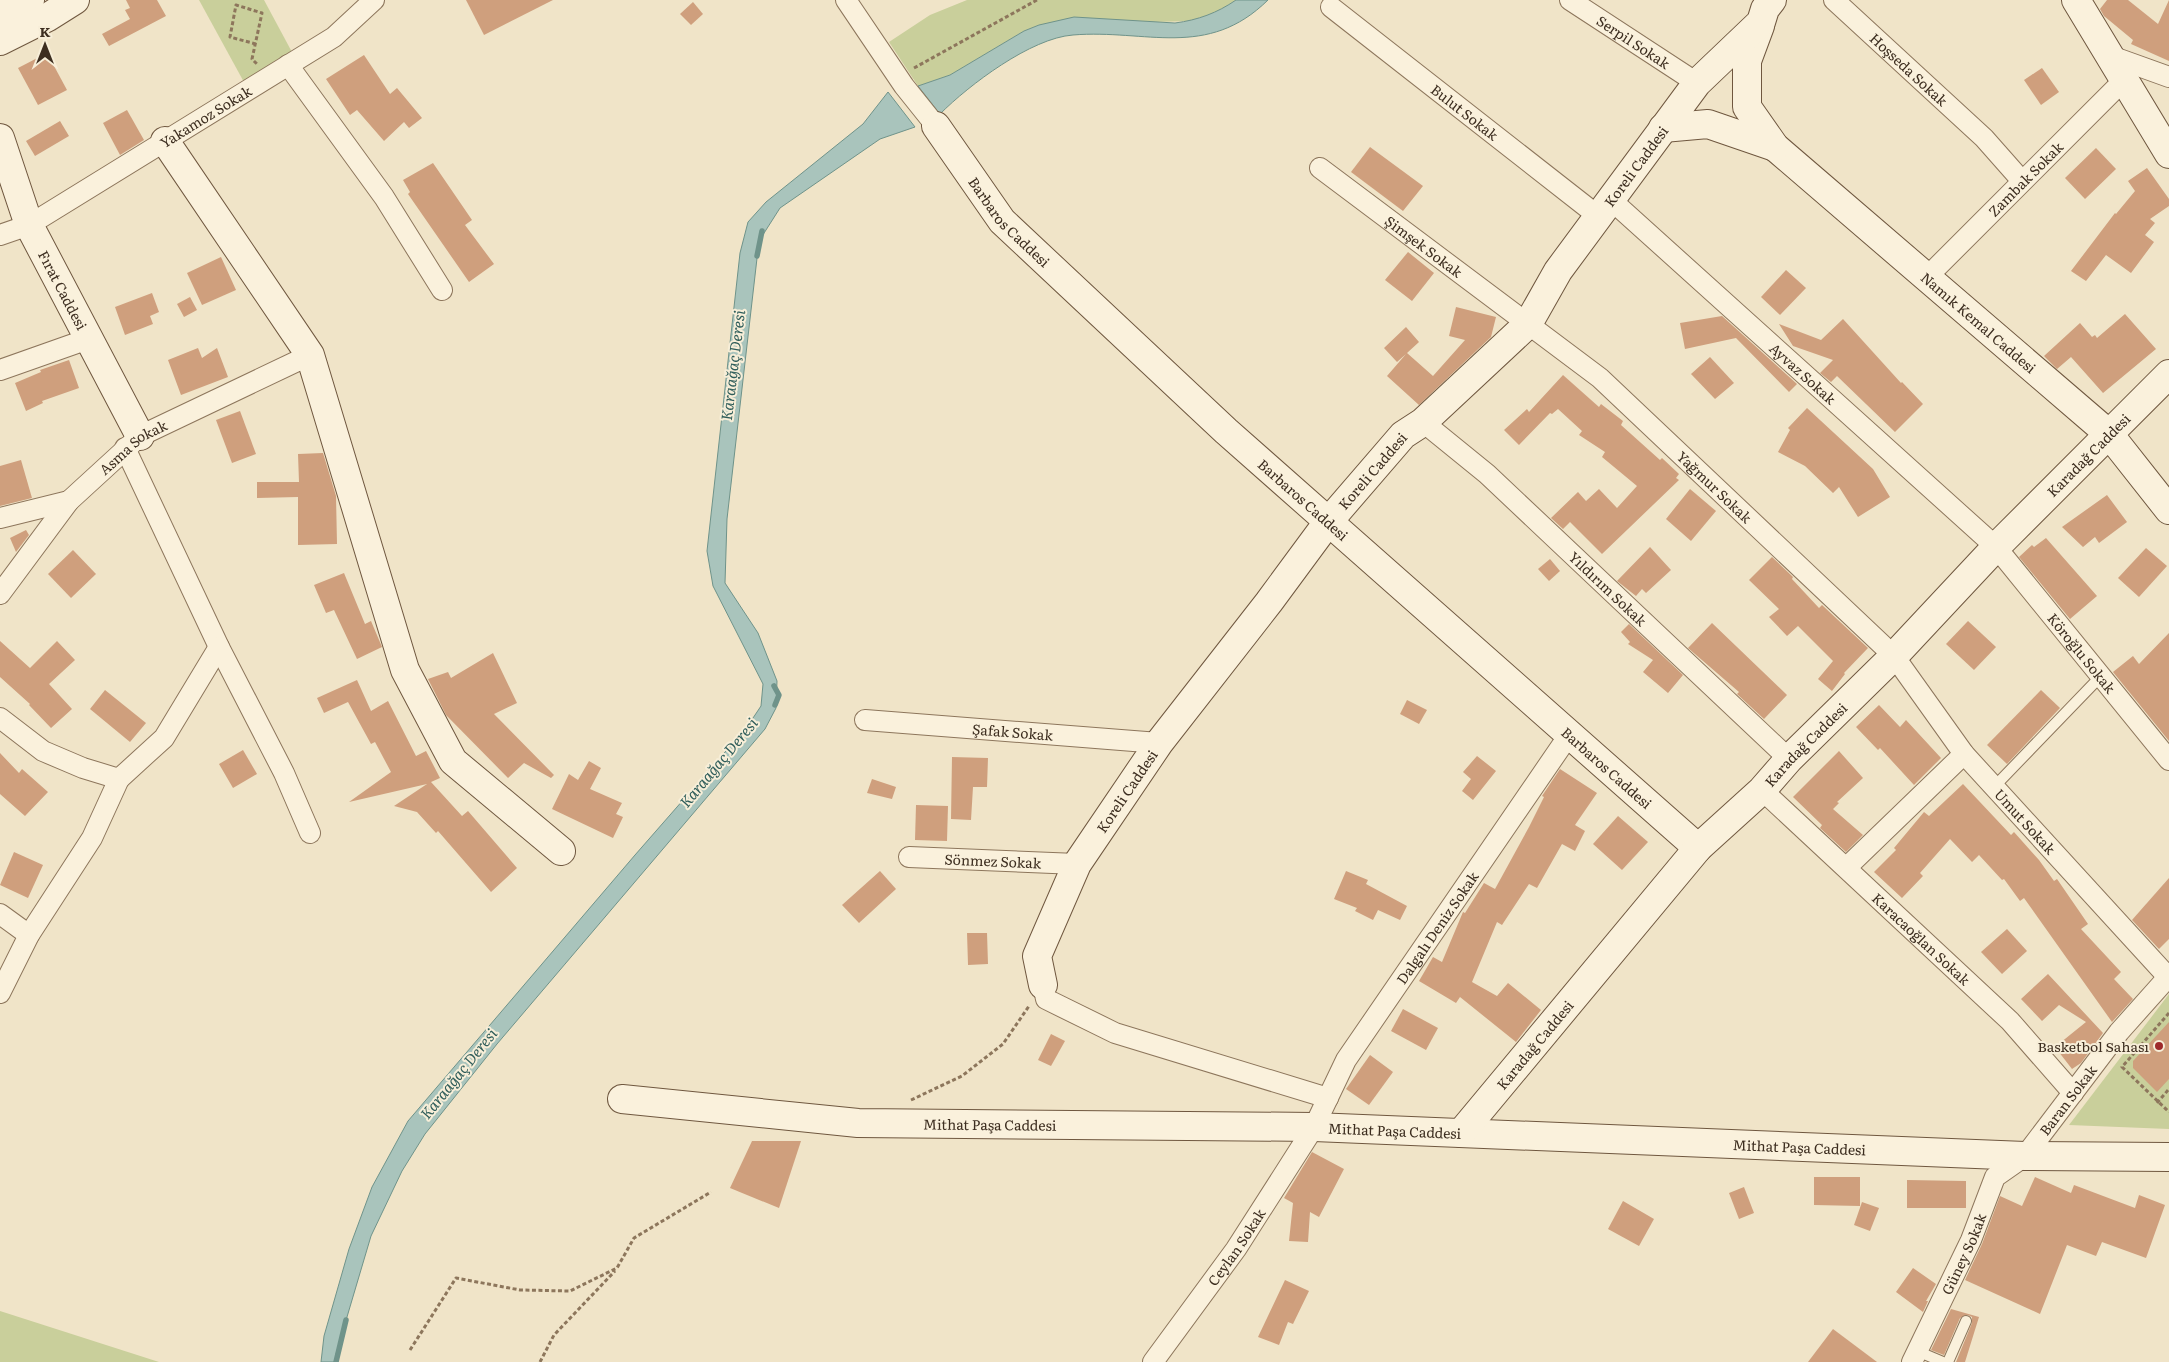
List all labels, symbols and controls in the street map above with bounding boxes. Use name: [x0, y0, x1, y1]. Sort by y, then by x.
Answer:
street label: Serpil Sokak: [1593, 10, 1675, 73]
north arrow: [20, 20, 70, 70]
text: K: [40, 21, 51, 41]
street label: Hoşseda Sokak: [1866, 28, 1953, 110]
street label: Bulut Sokak: [1427, 79, 1503, 145]
street label: Yakamoz Sokak: [156, 80, 256, 152]
street label: Koreli Caddesi: [1599, 121, 1672, 211]
street label: Zambak Sokak: [1984, 137, 2067, 220]
street label: Barbaros Caddesi: [964, 173, 1055, 271]
street label: Şimşek Sokak: [1381, 210, 1467, 282]
street label: Fırat Caddesi: [34, 247, 92, 333]
street label: Namık Kemal Caddesi: [1917, 267, 2041, 378]
water label: Karaağaç Deresi: [714, 308, 750, 421]
street label: Ayvaz Sokak: [1765, 338, 1841, 409]
street label: Karadağ Caddesi: [2042, 408, 2135, 501]
street label: Asma Sokak: [94, 414, 171, 479]
street label: Koreli Caddesi: [1333, 428, 1411, 514]
street label: Yağmur Sokak: [1673, 446, 1757, 527]
street label: Barbaros Caddesi: [1254, 454, 1353, 545]
street label: Yıldırım Sokak: [1565, 547, 1652, 630]
street label: Köroğlu Sokak: [2043, 608, 2121, 697]
street label: Karadağ Caddesi: [1759, 698, 1851, 791]
water label: Karaağaç Deresi: [674, 712, 763, 812]
street label: Şafak Sokak: [971, 718, 1054, 745]
street label: Barbaros Caddesi: [1557, 722, 1657, 813]
street label: Koreli Caddesi: [1091, 745, 1162, 837]
street label: Umut Sokak: [1990, 784, 2061, 859]
street label: Sönmez Sokak: [944, 848, 1042, 873]
street label: Dalgalı Deniz Sokak: [1391, 867, 1483, 988]
street label: Karacaoğlan Sokak: [1868, 888, 1975, 990]
street label: Karadağ Caddesi: [1491, 995, 1578, 1094]
water label: Karaağaç Deresi: [414, 1022, 502, 1123]
place label: Basketbol Sahası: [2038, 1036, 2149, 1056]
marker: Basketbol Sahası: [2153, 1040, 2165, 1052]
street label: Baran Sokak: [2034, 1060, 2101, 1139]
street label: Mithat Paşa Caddesi: [923, 1114, 1057, 1135]
street label: Mithat Paşa Caddesi: [1328, 1118, 1462, 1143]
street label: Mithat Paşa Caddesi: [1732, 1134, 1867, 1160]
street label: Ceylan Sokak: [1202, 1204, 1270, 1290]
street label: Güney Sokak: [1936, 1210, 1991, 1298]

